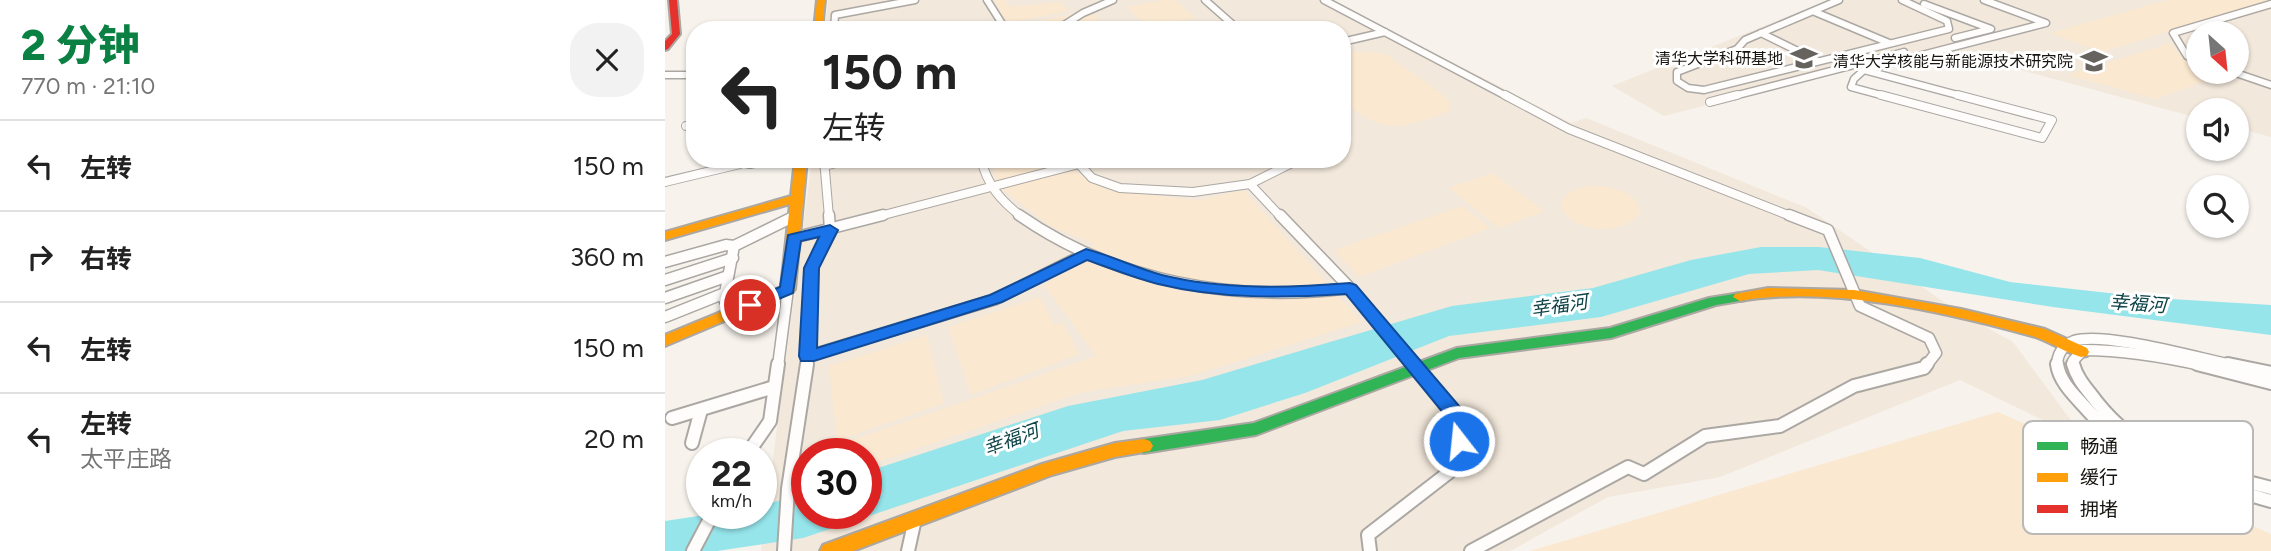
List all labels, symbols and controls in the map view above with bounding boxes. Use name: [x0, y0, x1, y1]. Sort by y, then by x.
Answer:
text: 2 分钟: [21, 20, 140, 71]
north arrow: [2186, 21, 2249, 84]
map controls: [2186, 21, 2249, 238]
button: close: [570, 23, 644, 97]
text: 150 m: [822, 42, 957, 101]
school or university icon: 清华大学科研基地: [1789, 43, 1819, 73]
school or university icon: 清华大学核能与新能源技术研究院: [2079, 46, 2109, 76]
icon: left: [707, 49, 798, 140]
place label: 清华大学科研基地: [1655, 49, 1783, 68]
place label: 清华大学核能与新能源技术研究院: [1833, 52, 2073, 71]
text: 770 m · 21:10: [21, 72, 155, 100]
button: sound: [2186, 98, 2249, 161]
text: 左转: [822, 109, 886, 147]
icon: left: [21, 147, 59, 185]
text: 150 m: [573, 150, 644, 182]
text: 左转: [80, 152, 132, 184]
button: search: [2186, 175, 2249, 238]
icon: right: [21, 238, 59, 276]
text: 360 m: [570, 241, 644, 273]
text: 右转: [80, 243, 132, 275]
pin: [720, 275, 780, 335]
icon: arrive: [731, 286, 769, 324]
water label: 幸福河: [1529, 290, 1593, 321]
water label: 幸福河: [2109, 290, 2171, 317]
icon: left: [21, 329, 59, 367]
text: 150 m: [573, 332, 644, 364]
text: 左转: [80, 334, 132, 366]
position arrow: [1422, 404, 1496, 478]
text: 左转: [80, 408, 132, 440]
water label: 幸福河: [980, 418, 1046, 460]
icon: left: [21, 420, 59, 458]
legend: [2023, 421, 2253, 534]
text: 20 m: [584, 423, 644, 455]
text: 畅通: [2080, 435, 2118, 458]
speed limit sign: 30: [791, 438, 882, 529]
text: 太平庄路: [80, 445, 172, 473]
text: 22: [711, 453, 752, 495]
text: 缓行: [2080, 466, 2118, 489]
text: km/h: [711, 490, 752, 512]
text: 拥堵: [2080, 498, 2118, 521]

